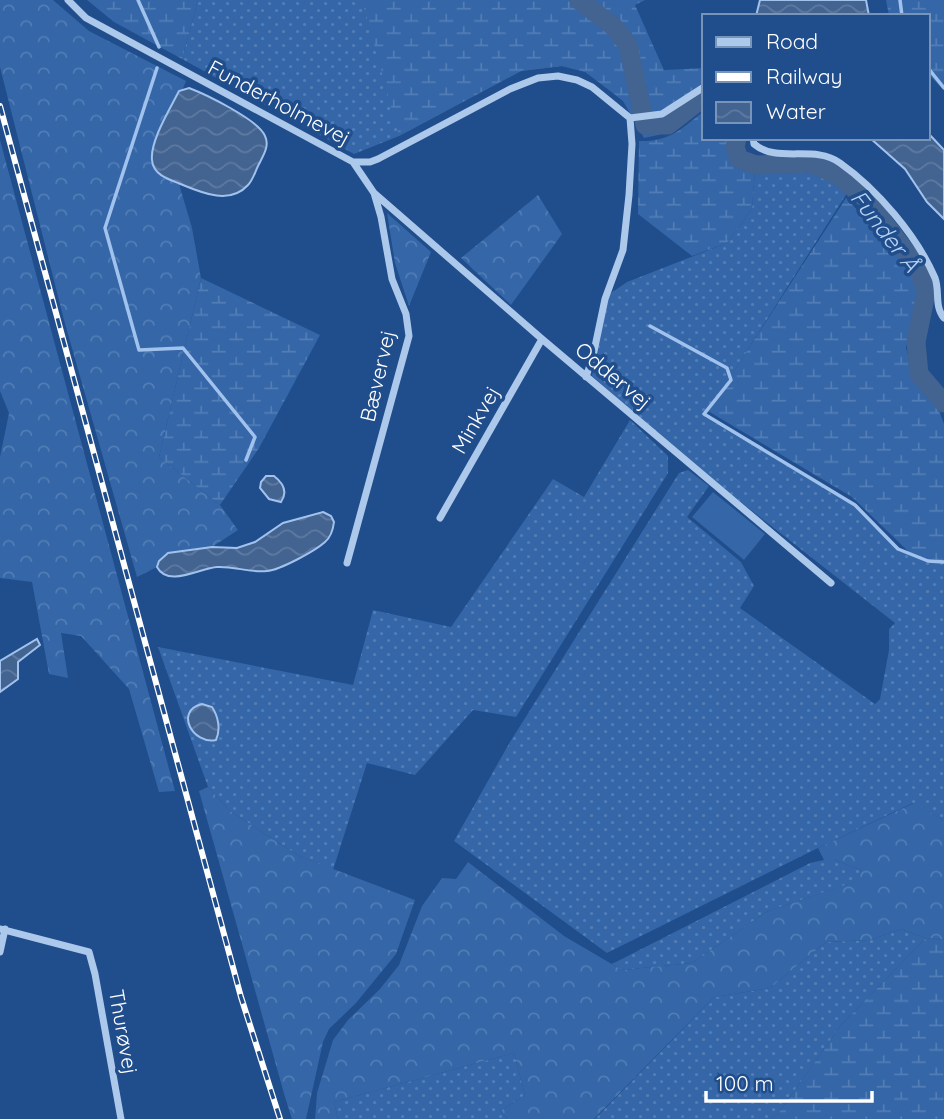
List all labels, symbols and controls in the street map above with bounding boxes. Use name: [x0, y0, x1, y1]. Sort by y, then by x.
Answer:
legend: [702, 14, 930, 140]
text: Road: [766, 28, 818, 54]
street label: Funderholmevej: [204, 54, 355, 151]
text: Railway: [766, 63, 842, 89]
text: Water: [766, 98, 826, 124]
water label: Funder Å: [844, 184, 926, 278]
street label: Bævervej: [354, 327, 400, 424]
street label: Oddervej: [570, 336, 657, 415]
street label: Minkvej: [445, 381, 505, 458]
street label: Thurøvej: [104, 987, 144, 1076]
scale bar: [706, 1060, 872, 1104]
text: 100 m: [716, 1070, 774, 1096]

